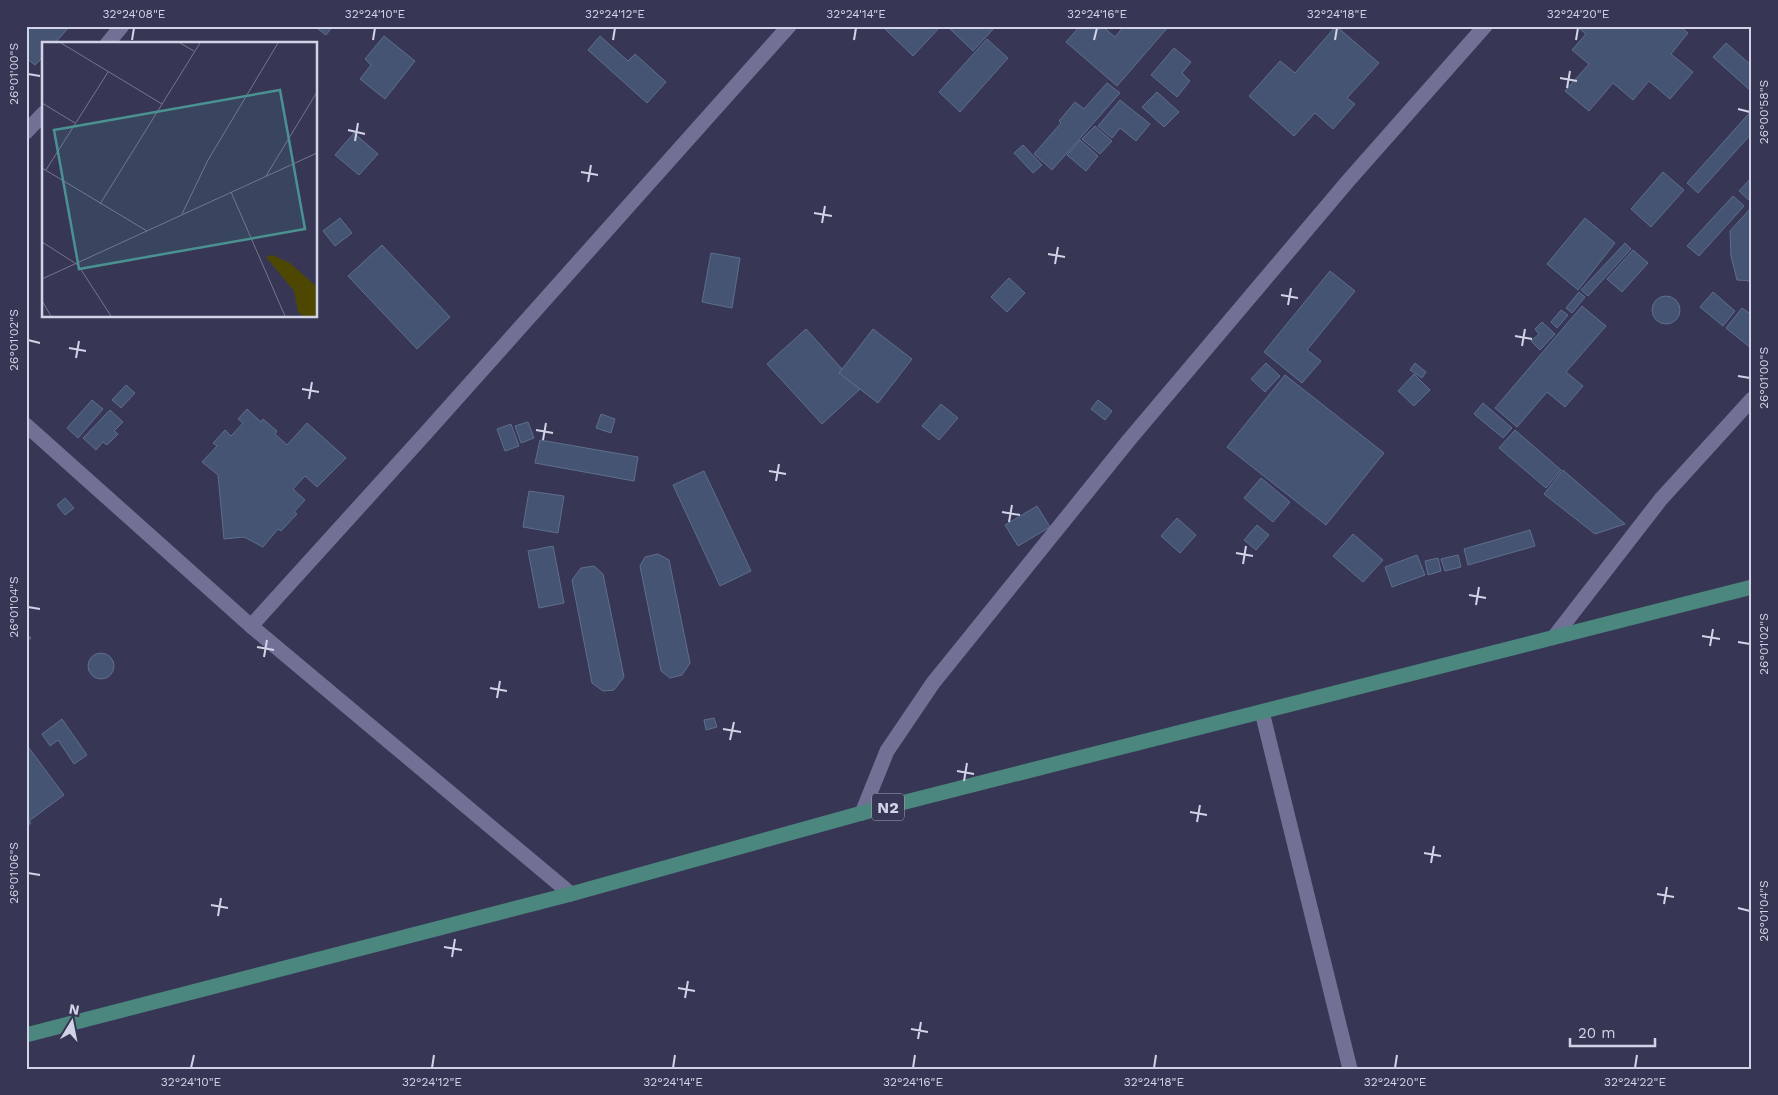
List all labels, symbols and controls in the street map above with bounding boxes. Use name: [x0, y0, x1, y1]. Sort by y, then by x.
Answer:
text: 32°24'08"E: [102, 7, 166, 21]
text: 32°24'10"E: [345, 7, 406, 21]
text: 32°24'12"E: [585, 7, 645, 21]
text: 32°24'14"E: [826, 7, 886, 21]
text: 32°24'16"E: [1067, 7, 1127, 21]
text: 32°24'18"E: [1307, 7, 1367, 21]
text: 32°24'20"E: [1547, 7, 1610, 21]
inset map: [42, 42, 318, 318]
text: 26°01'00"S: [7, 43, 21, 105]
text: 26°00'58"S: [1757, 80, 1771, 144]
text: 26°01'02"S: [7, 309, 21, 371]
text: 26°01'00"S: [1757, 347, 1771, 409]
text: 26°01'04"S: [7, 576, 21, 638]
text: 26°01'02"S: [1757, 613, 1771, 675]
road number: N2: [872, 794, 904, 820]
text: 26°01'06"S: [7, 842, 21, 904]
text: 26°01'04"S: [1757, 880, 1771, 942]
north arrow: [48, 998, 98, 1048]
text: N: [68, 1000, 81, 1018]
scale bar: [1570, 1015, 1656, 1047]
text: 20 m: [1578, 1024, 1616, 1042]
text: 32°24'10"E: [161, 1075, 222, 1089]
text: 32°24'12"E: [402, 1075, 462, 1089]
text: 32°24'14"E: [643, 1075, 703, 1089]
text: 32°24'16"E: [883, 1075, 943, 1089]
text: 32°24'18"E: [1124, 1075, 1184, 1089]
text: 32°24'20"E: [1364, 1075, 1427, 1089]
text: 32°24'22"E: [1604, 1075, 1666, 1089]

